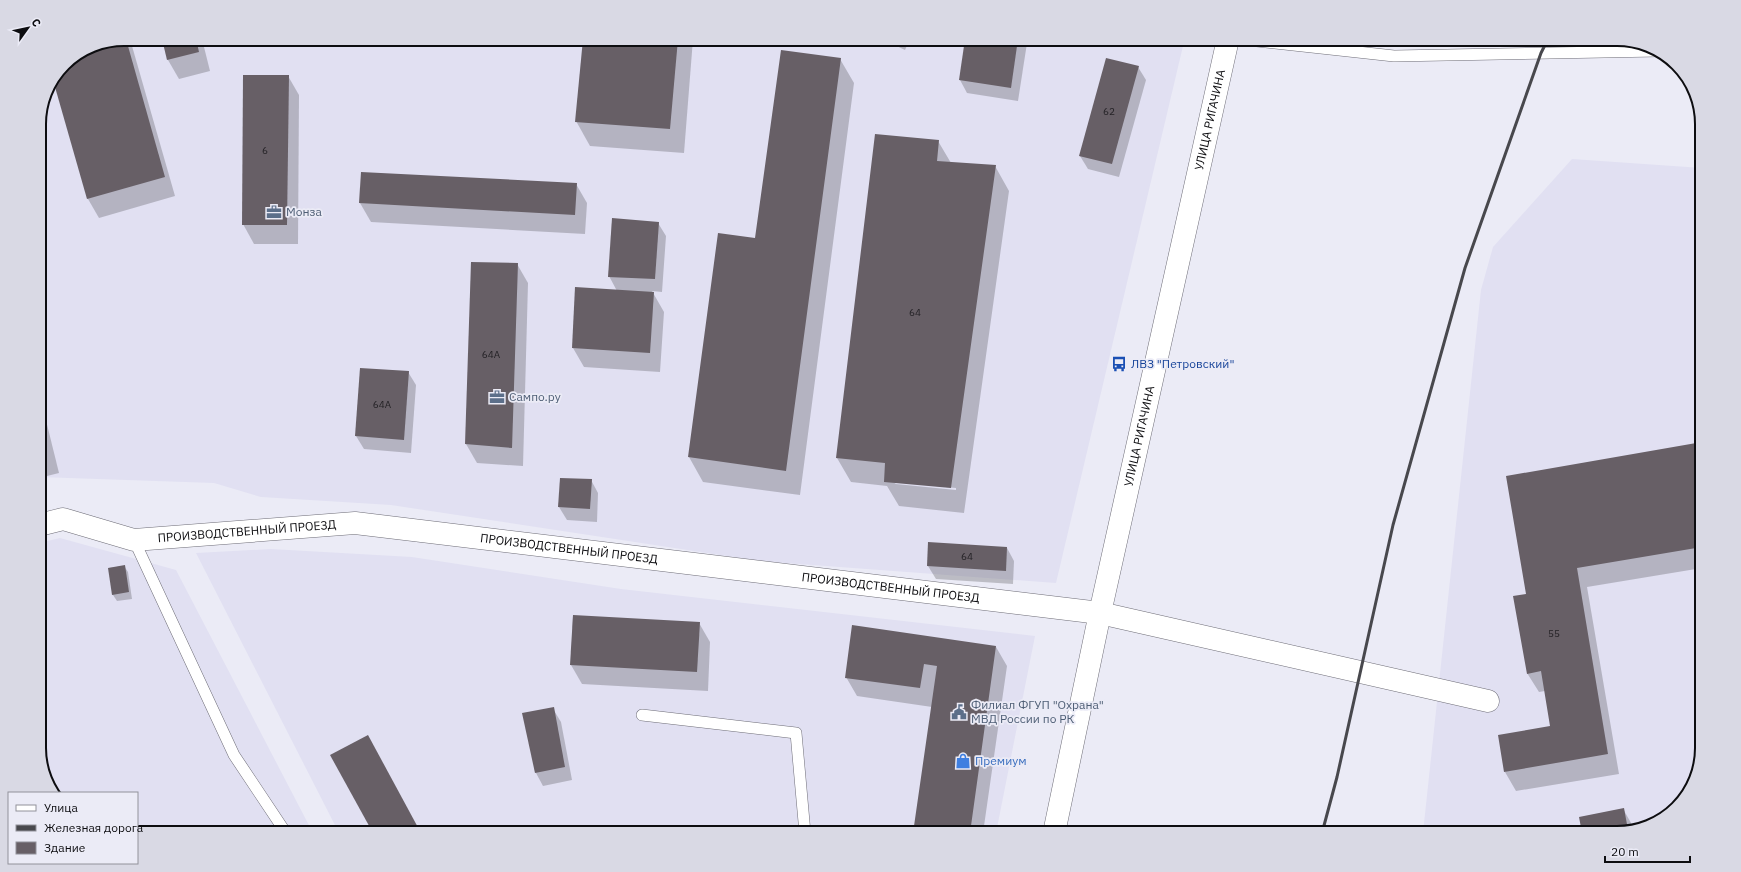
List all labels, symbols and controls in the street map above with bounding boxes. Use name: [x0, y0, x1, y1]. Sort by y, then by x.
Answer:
north arrow: [8, 8, 48, 48]
text: С: [29, 16, 44, 29]
street label: УЛИЦА РИГАЧИНА: [1191, 68, 1228, 172]
house number: 62: [1103, 105, 1115, 118]
house number: 6: [262, 144, 268, 157]
office icon: Монза: [265, 203, 283, 221]
place label: Монза: [286, 204, 322, 219]
house number: 64: [909, 306, 921, 319]
house number: 64А: [482, 348, 501, 361]
bus stop icon: ЛВЗ "Петровский": [1110, 355, 1128, 373]
place label: ЛВЗ "Петровский": [1131, 356, 1234, 371]
street label: УЛИЦА РИГАЧИНА: [1120, 384, 1158, 488]
office icon: Сампо.ру: [488, 388, 506, 406]
place label: Сампо.ру: [509, 389, 561, 404]
house number: 64А: [373, 398, 392, 411]
street label: ПРОИЗВОДСТВЕННЫЙ ПРОЕЗД: [157, 516, 337, 545]
street label: ПРОИЗВОДСТВЕННЫЙ ПРОЕЗД: [479, 530, 659, 567]
house number: 64: [961, 550, 973, 563]
street label: ПРОИЗВОДСТВЕННЫЙ ПРОЕЗД: [801, 569, 981, 605]
house number: 55: [1548, 627, 1560, 640]
place label: Филиал ФГУП "Охрана" МВД России по РК: [971, 697, 1104, 726]
public building icon: Филиал ФГУП "Охрана" МВД России по РК: [950, 703, 968, 721]
shop icon: Премиум: [954, 752, 972, 770]
place label: Премиум: [975, 753, 1027, 768]
legend: [8, 792, 138, 864]
text: Улица: [44, 800, 78, 815]
text: Железная дорога: [44, 820, 144, 835]
scale bar: [1605, 838, 1690, 864]
text: Здание: [44, 840, 86, 855]
text: 20 m: [1611, 844, 1639, 859]

